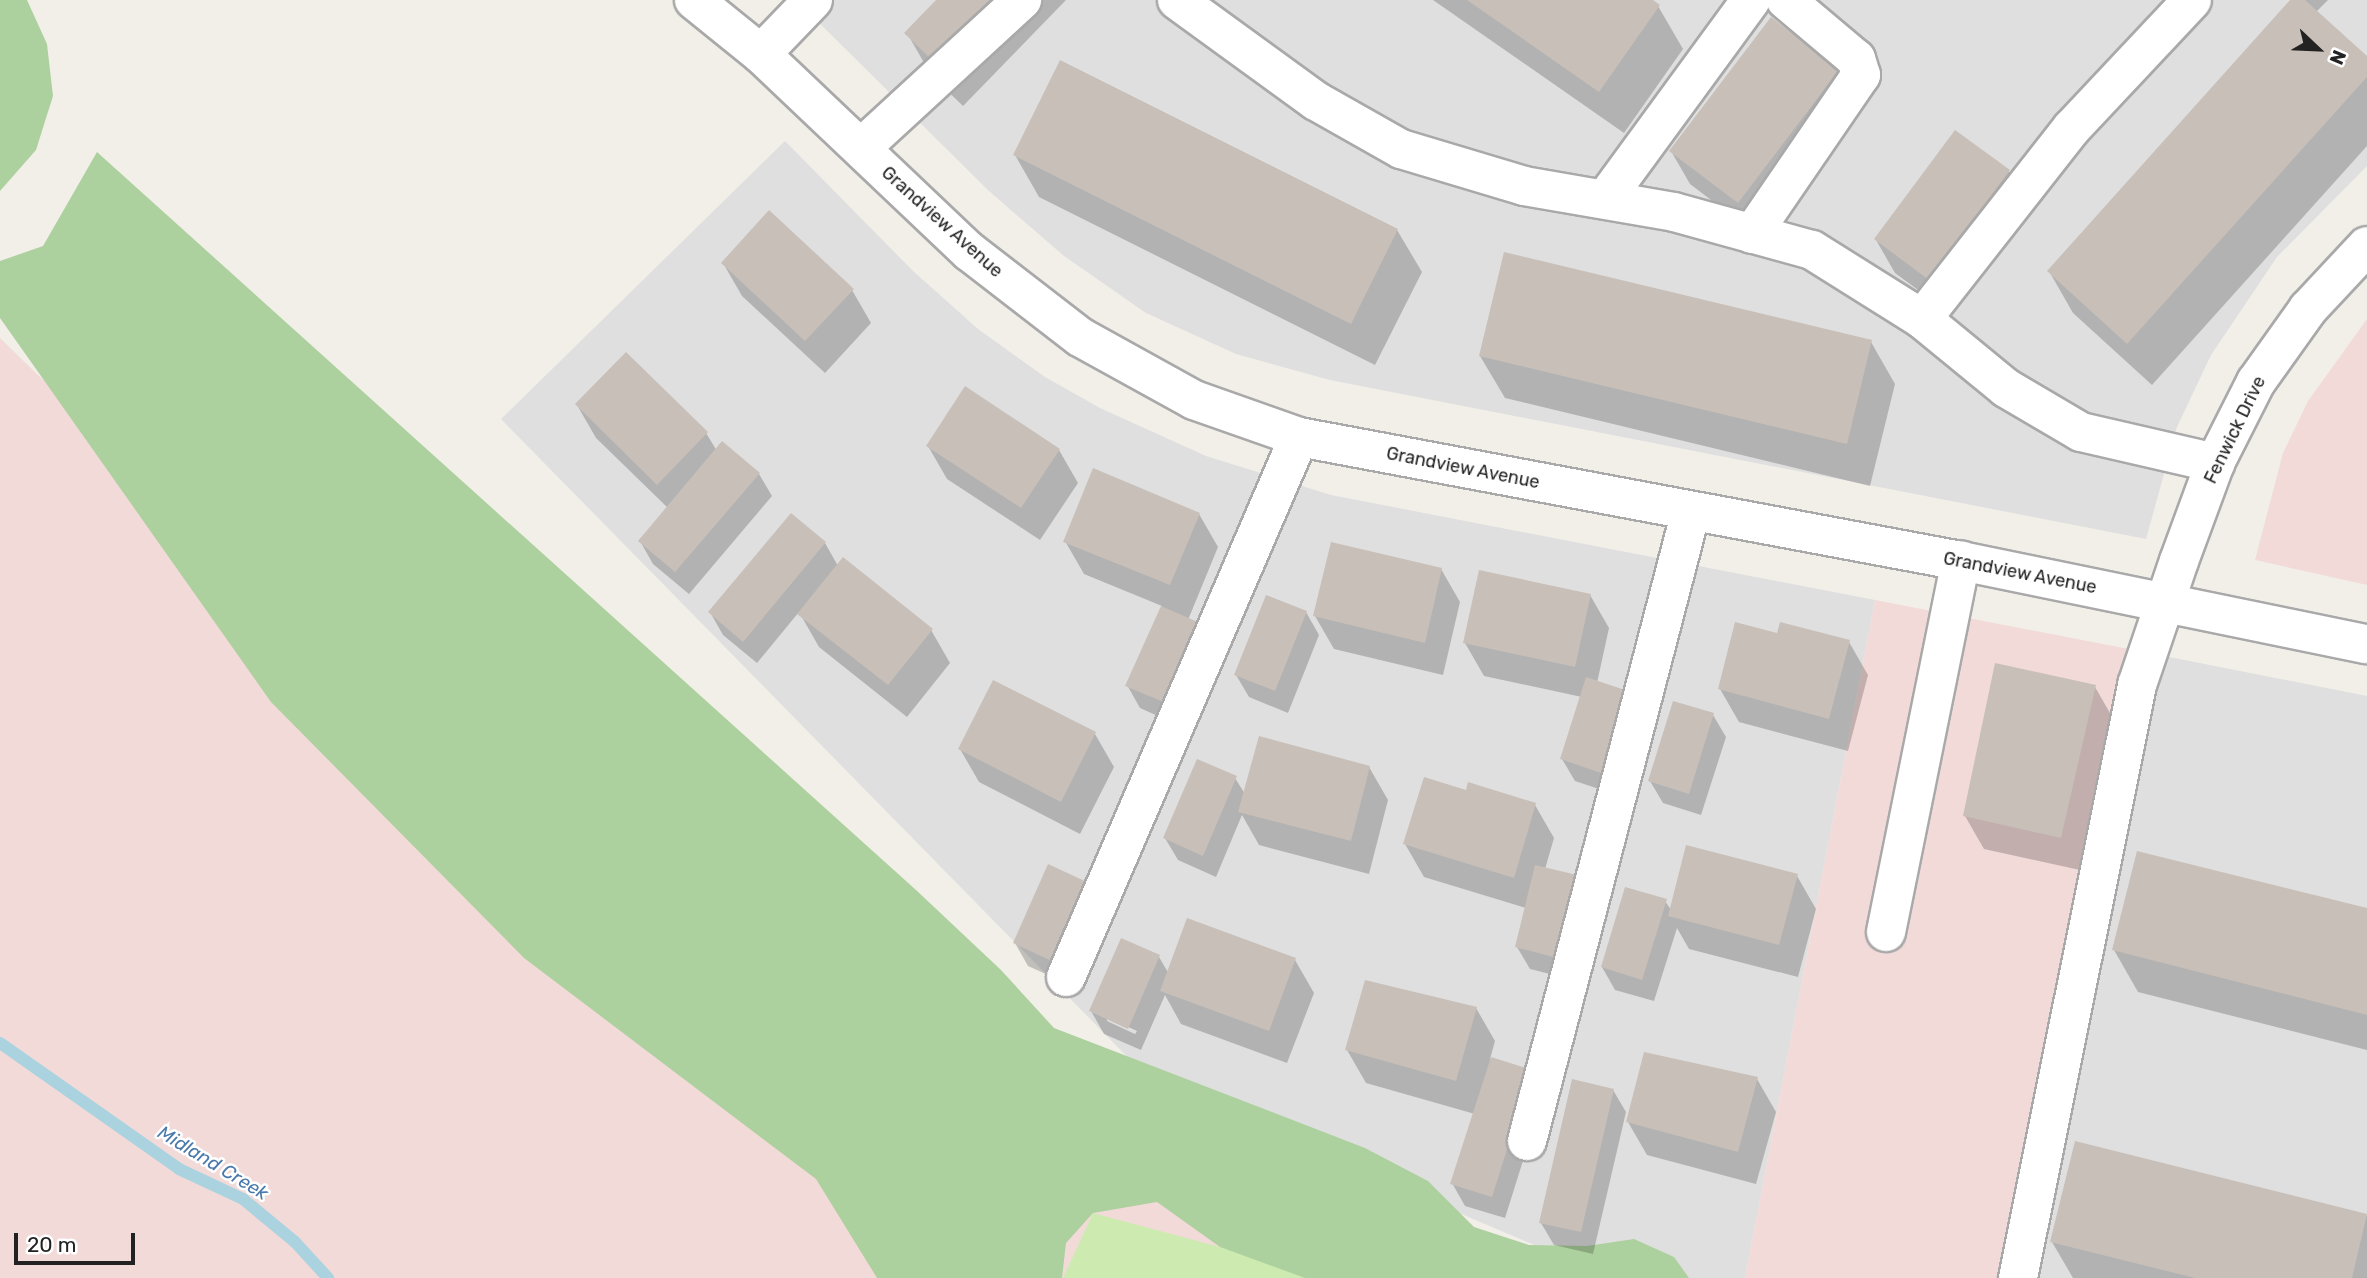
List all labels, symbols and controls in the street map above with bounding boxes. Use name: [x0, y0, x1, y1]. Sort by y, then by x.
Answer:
north arrow: [2283, 14, 2353, 84]
text: N: [2325, 47, 2351, 68]
street label: Grandview Avenue: [877, 162, 1007, 282]
street label: Fenwick Drive: [2200, 373, 2270, 487]
street label: Grandview Avenue: [1384, 442, 1542, 494]
street label: Grandview Avenue: [1941, 547, 2099, 599]
water label: Midland Creek: [154, 1121, 272, 1205]
scale bar: [18, 1218, 138, 1262]
text: 20 m: [27, 1232, 76, 1257]

